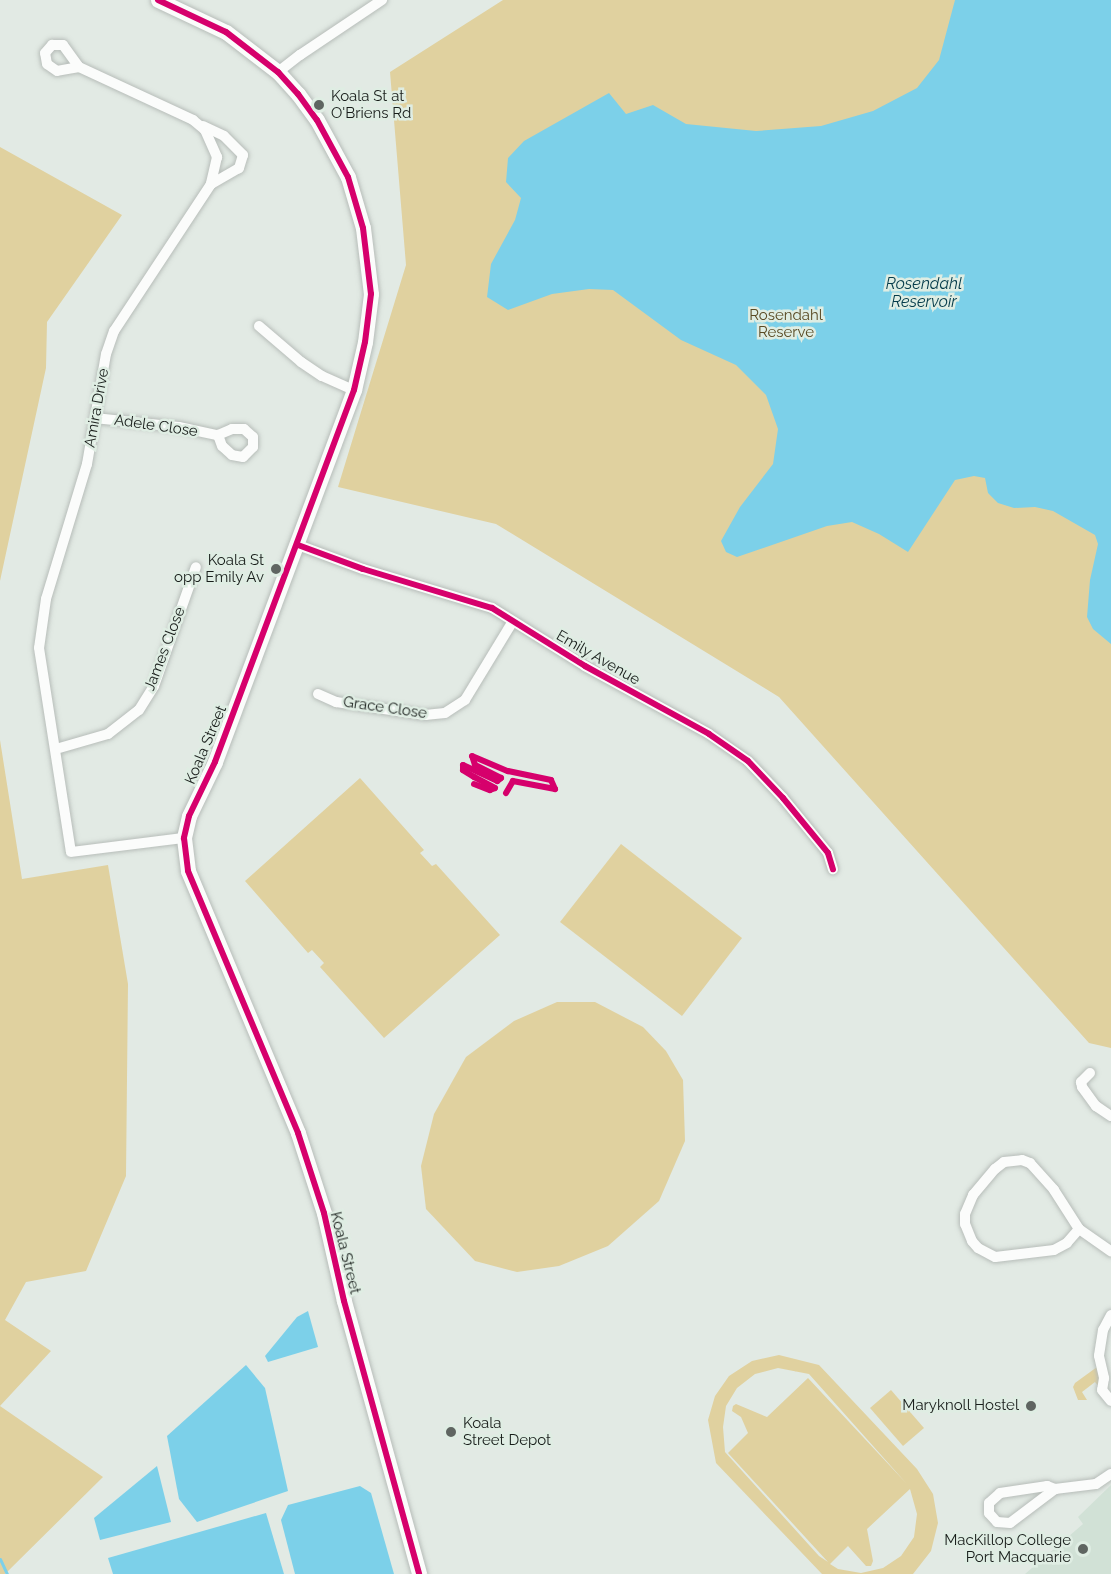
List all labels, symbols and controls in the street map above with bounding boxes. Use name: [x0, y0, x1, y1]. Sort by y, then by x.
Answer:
place label: Koala St at O'Briens Rd: [331, 87, 411, 122]
marker: Koala St at O'Briens Rd: [312, 98, 326, 112]
water label: Rosendahl Reservoir: [886, 274, 962, 312]
park label: Rosendahl Reserve: [749, 306, 823, 341]
street label: Amira Drive: [81, 367, 113, 449]
street label: Adele Close: [113, 411, 199, 441]
place label: Koala St opp Emily Av: [173, 551, 264, 586]
marker: Koala St opp Emily Av: [269, 562, 283, 576]
street label: James Close: [141, 605, 189, 693]
street label: Emily Avenue: [553, 627, 643, 689]
street label: Grace Close: [342, 693, 428, 723]
street label: Koala Street: [181, 703, 231, 787]
street label: Koala Street: [326, 1210, 364, 1296]
place label: Maryknoll Hostel: [902, 1397, 1019, 1415]
marker: Maryknoll Hostel: [1024, 1399, 1038, 1413]
place label: Koala Street Depot: [463, 1414, 551, 1449]
marker: Koala Street Depot: [444, 1425, 458, 1439]
place label: MacKillop College Port Macquarie: [944, 1531, 1071, 1566]
marker: MacKillop College Port Macquarie: [1076, 1542, 1090, 1556]

